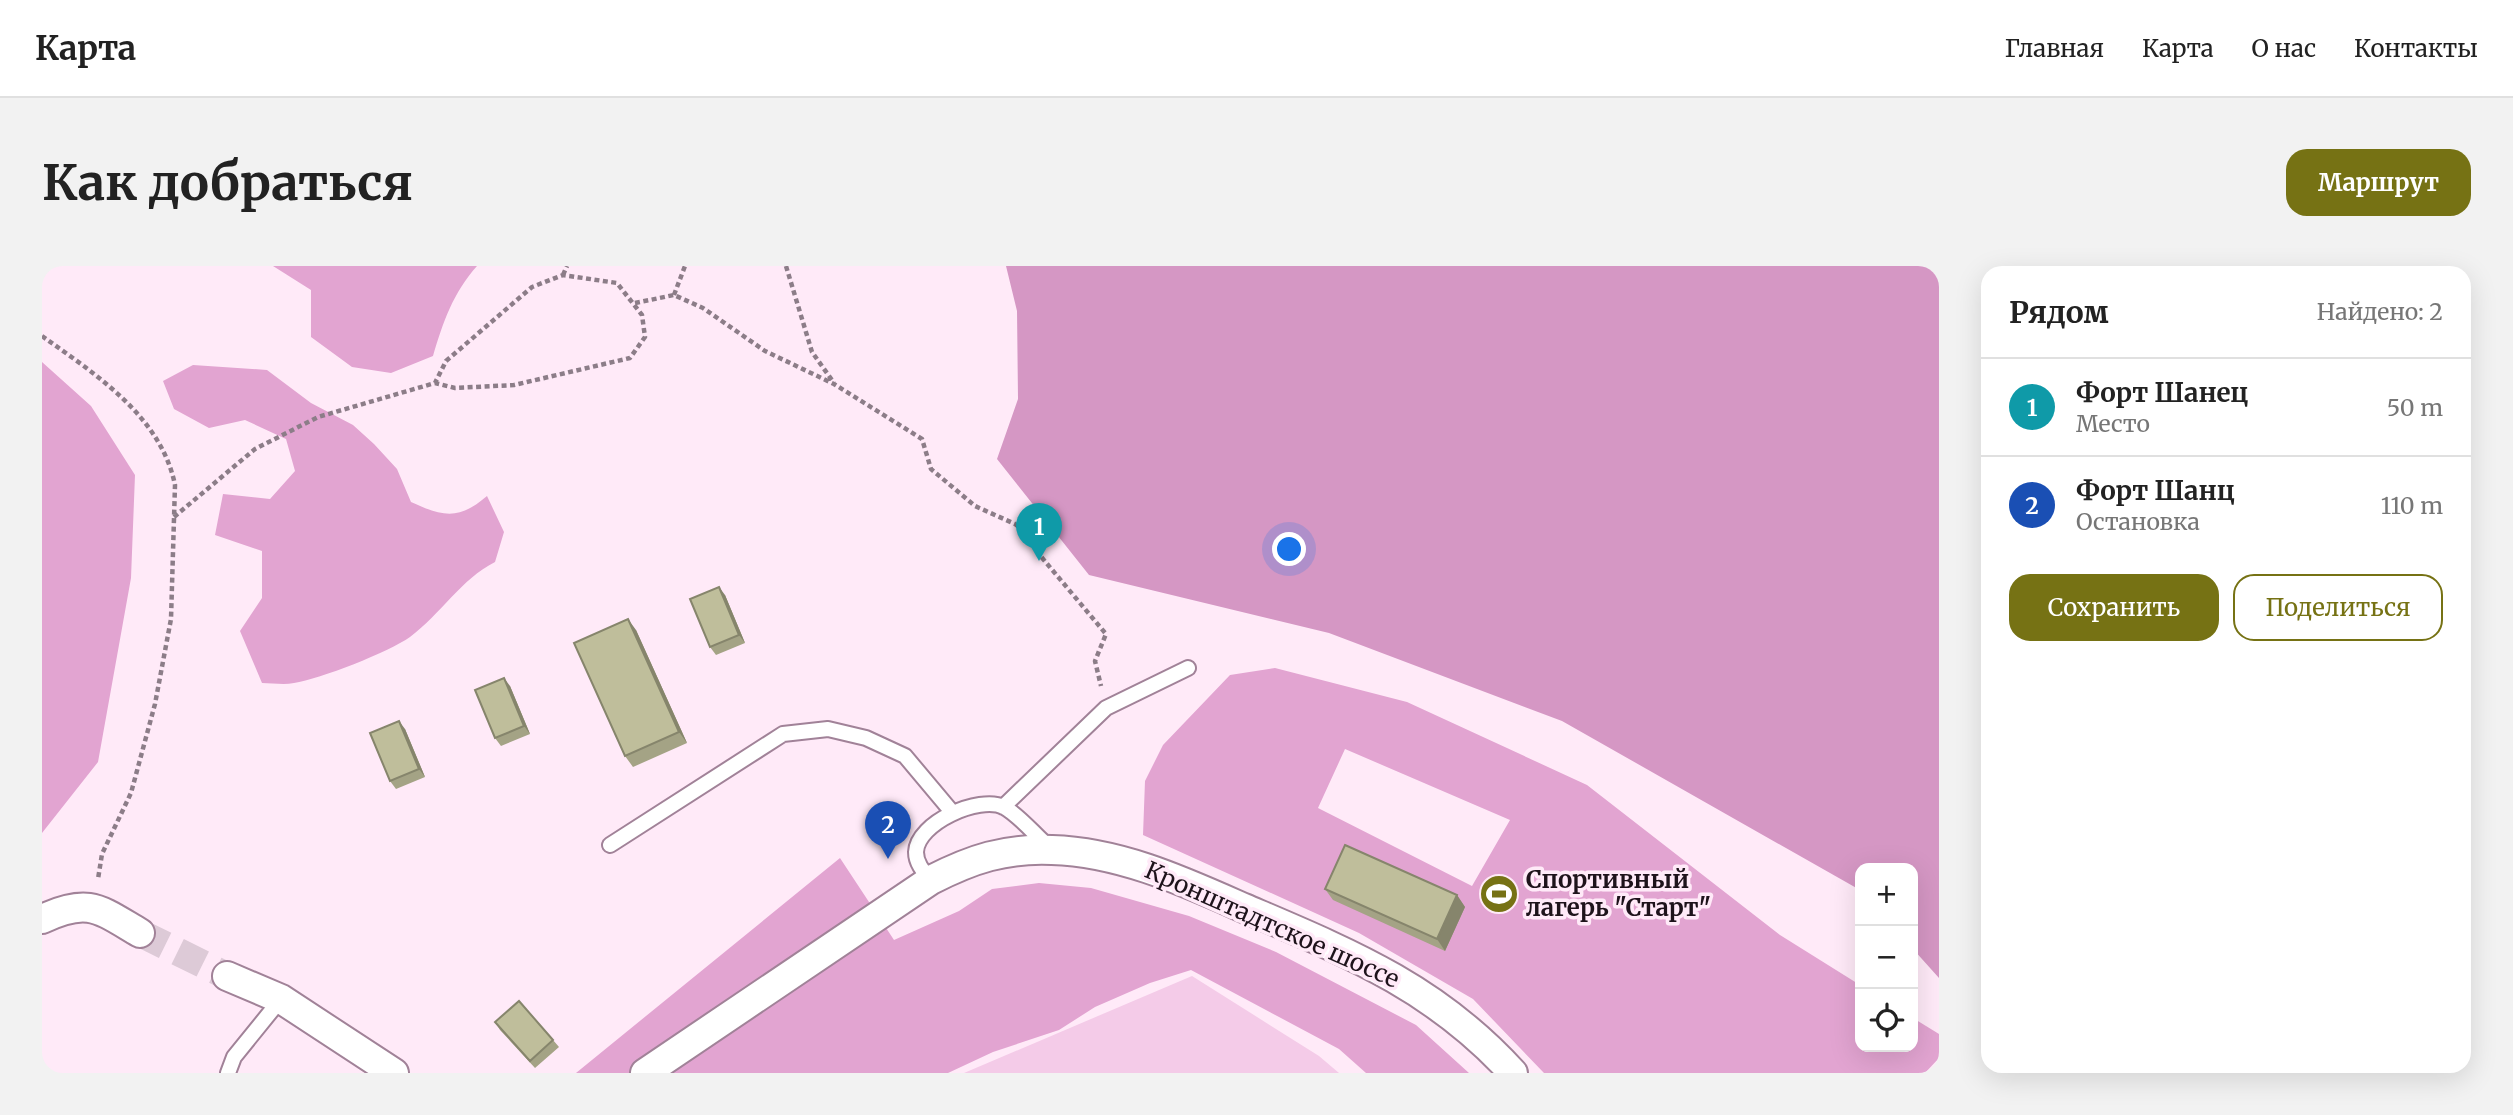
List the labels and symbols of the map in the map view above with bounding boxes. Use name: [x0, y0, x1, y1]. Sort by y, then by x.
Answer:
pin: 1: [1016, 503, 1062, 561]
your location: [1272, 532, 1306, 566]
pin: 2: [865, 801, 911, 859]
street label: Кронштадтское шоссе: [1140, 854, 1404, 995]
place label: Спортивный лагерь "Старт": [1526, 864, 1711, 923]
sports icon: Спортивный лагерь "Старт": [1478, 873, 1520, 915]

